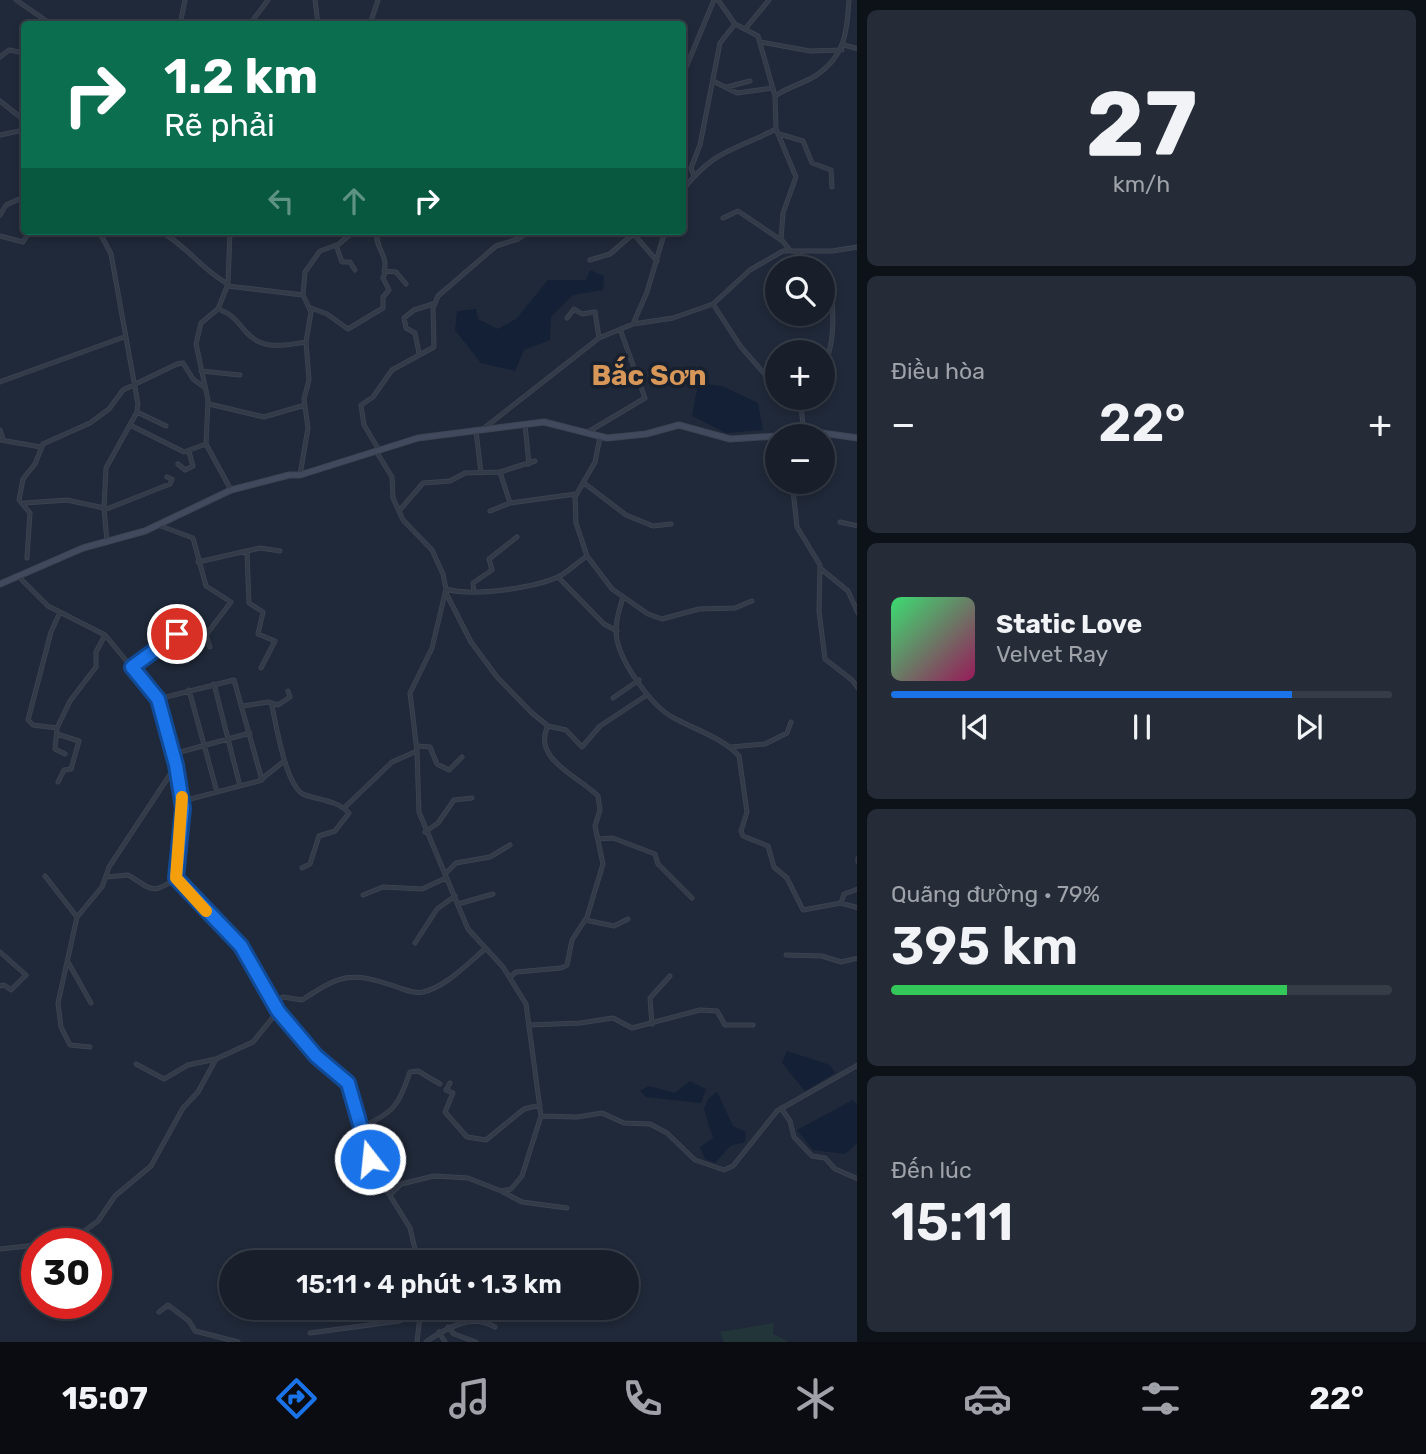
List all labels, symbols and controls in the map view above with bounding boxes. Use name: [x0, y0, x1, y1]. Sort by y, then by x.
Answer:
text: 1.2 km: [164, 47, 318, 105]
icon: right: [49, 49, 140, 140]
text: 27: [1086, 70, 1197, 178]
text: Rẽ phải: [164, 106, 275, 144]
text: km/h: [1113, 170, 1170, 198]
icon: left: [262, 182, 300, 220]
icon: ahead: [335, 182, 373, 220]
icon: right: [408, 182, 446, 220]
map controls: [765, 256, 835, 494]
button: search: [765, 256, 835, 326]
button: +: [765, 340, 835, 410]
district label: Bắc Sơn: [591, 356, 707, 392]
text: Điều hòa: [891, 357, 985, 385]
text: 22°: [1099, 392, 1186, 454]
text: −: [891, 401, 916, 447]
text: +: [1368, 401, 1392, 447]
button: −: [765, 424, 835, 494]
pin: [147, 604, 207, 664]
text: Static Love: [996, 609, 1142, 640]
icon: arrive: [158, 615, 196, 653]
text: Velvet Ray: [996, 640, 1108, 668]
icon: previous: [956, 708, 994, 746]
icon: pause: [1123, 708, 1161, 746]
icon: next: [1290, 708, 1328, 746]
text: Quãng đường · 79%: [891, 880, 1100, 908]
text: 395 km: [891, 915, 1078, 977]
position arrow: [333, 1122, 407, 1196]
text: Đến lúc: [891, 1156, 972, 1184]
text: 15:11: [891, 1191, 1013, 1253]
speed limit sign: 30: [21, 1228, 112, 1319]
text: 15:11 · 4 phút · 1.3 km: [296, 1269, 562, 1300]
icon: directions: [272, 1374, 321, 1423]
icon: music: [445, 1374, 494, 1423]
icon: phone: [618, 1374, 667, 1423]
icon: climate: [791, 1374, 840, 1423]
icon: car: [963, 1374, 1012, 1423]
icon: filters: [1136, 1374, 1185, 1423]
text: 15:07: [62, 1379, 148, 1417]
text: 22°: [1309, 1379, 1364, 1417]

